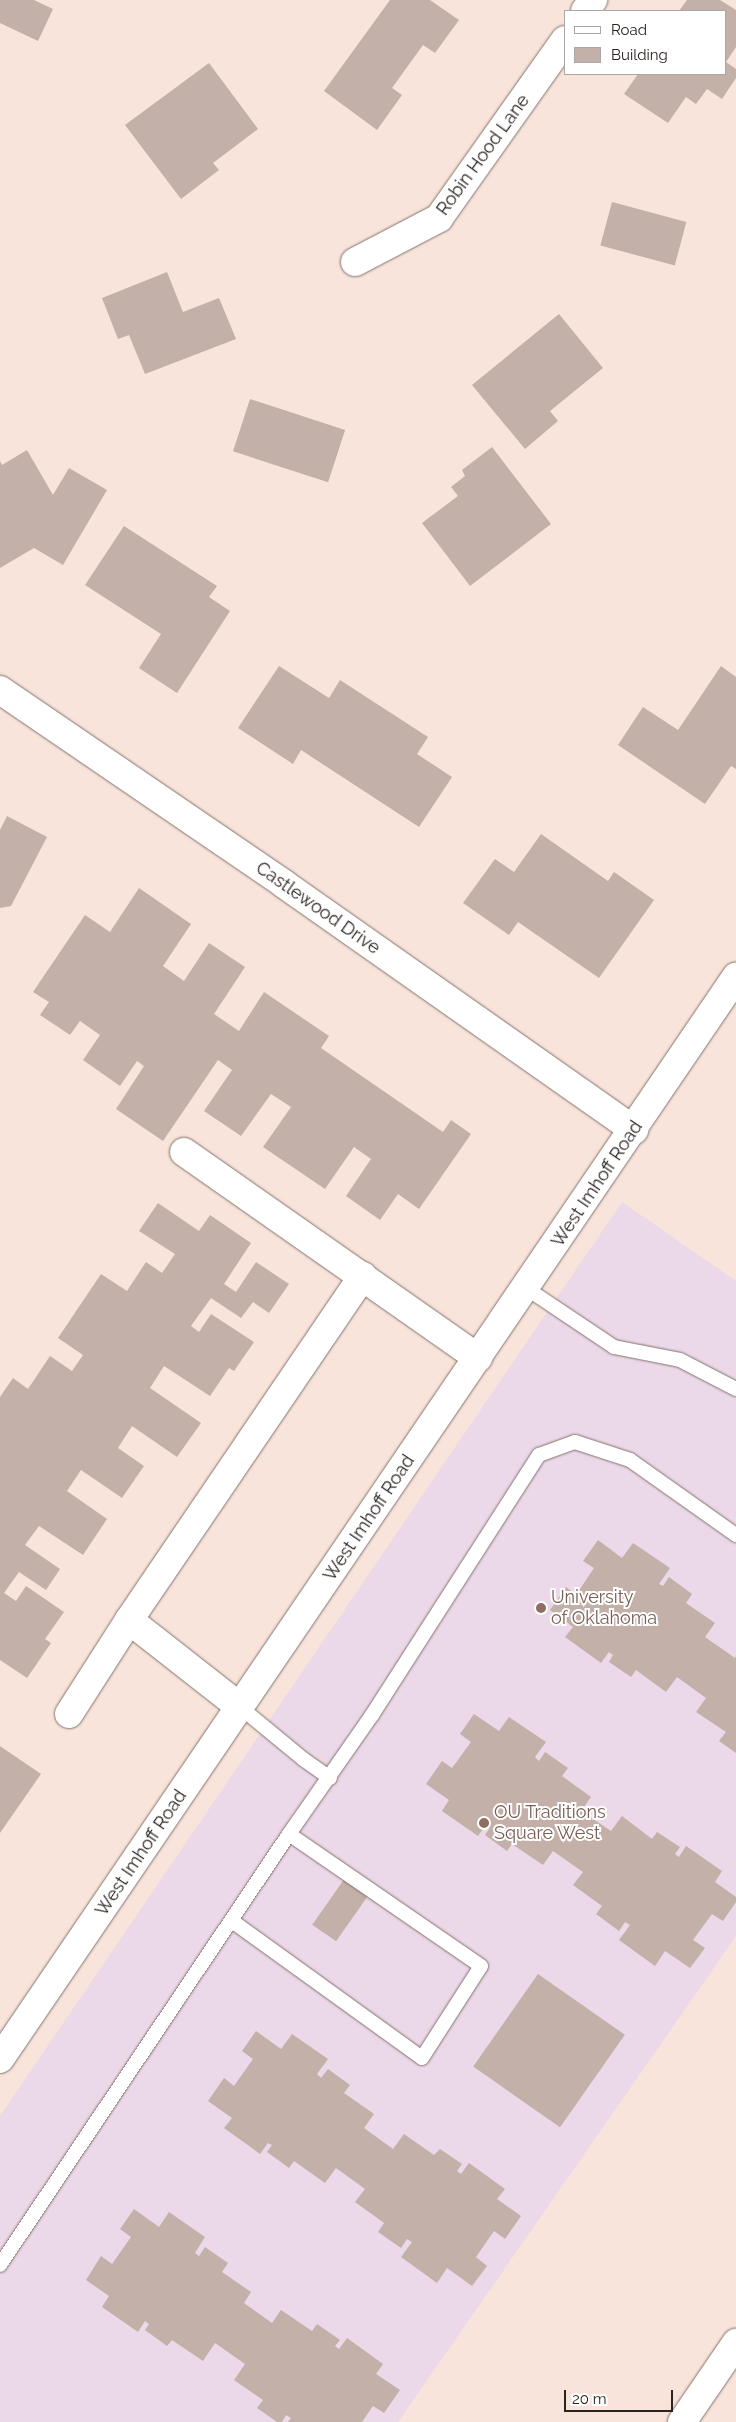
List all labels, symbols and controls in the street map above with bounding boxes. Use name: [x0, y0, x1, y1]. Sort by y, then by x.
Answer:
legend: [564, 10, 726, 75]
text: Road: [611, 21, 647, 39]
text: Building: [611, 46, 668, 64]
street label: Robin Hood Lane: [432, 90, 534, 220]
street label: Castlewood Drive: [252, 857, 384, 959]
street label: West Imhoff Road: [547, 1117, 647, 1251]
street label: West Imhoff Road: [319, 1451, 419, 1585]
place label: University of Oklahoma: [551, 1587, 657, 1630]
marker: University of Oklahoma: [535, 1602, 547, 1614]
street label: West Imhoff Road: [91, 1786, 191, 1920]
place label: OU Traditions Square West: [494, 1802, 606, 1845]
marker: OU Traditions Square West: [478, 1817, 490, 1829]
scale bar: [566, 2380, 675, 2412]
text: 20 m: [572, 2390, 607, 2408]

